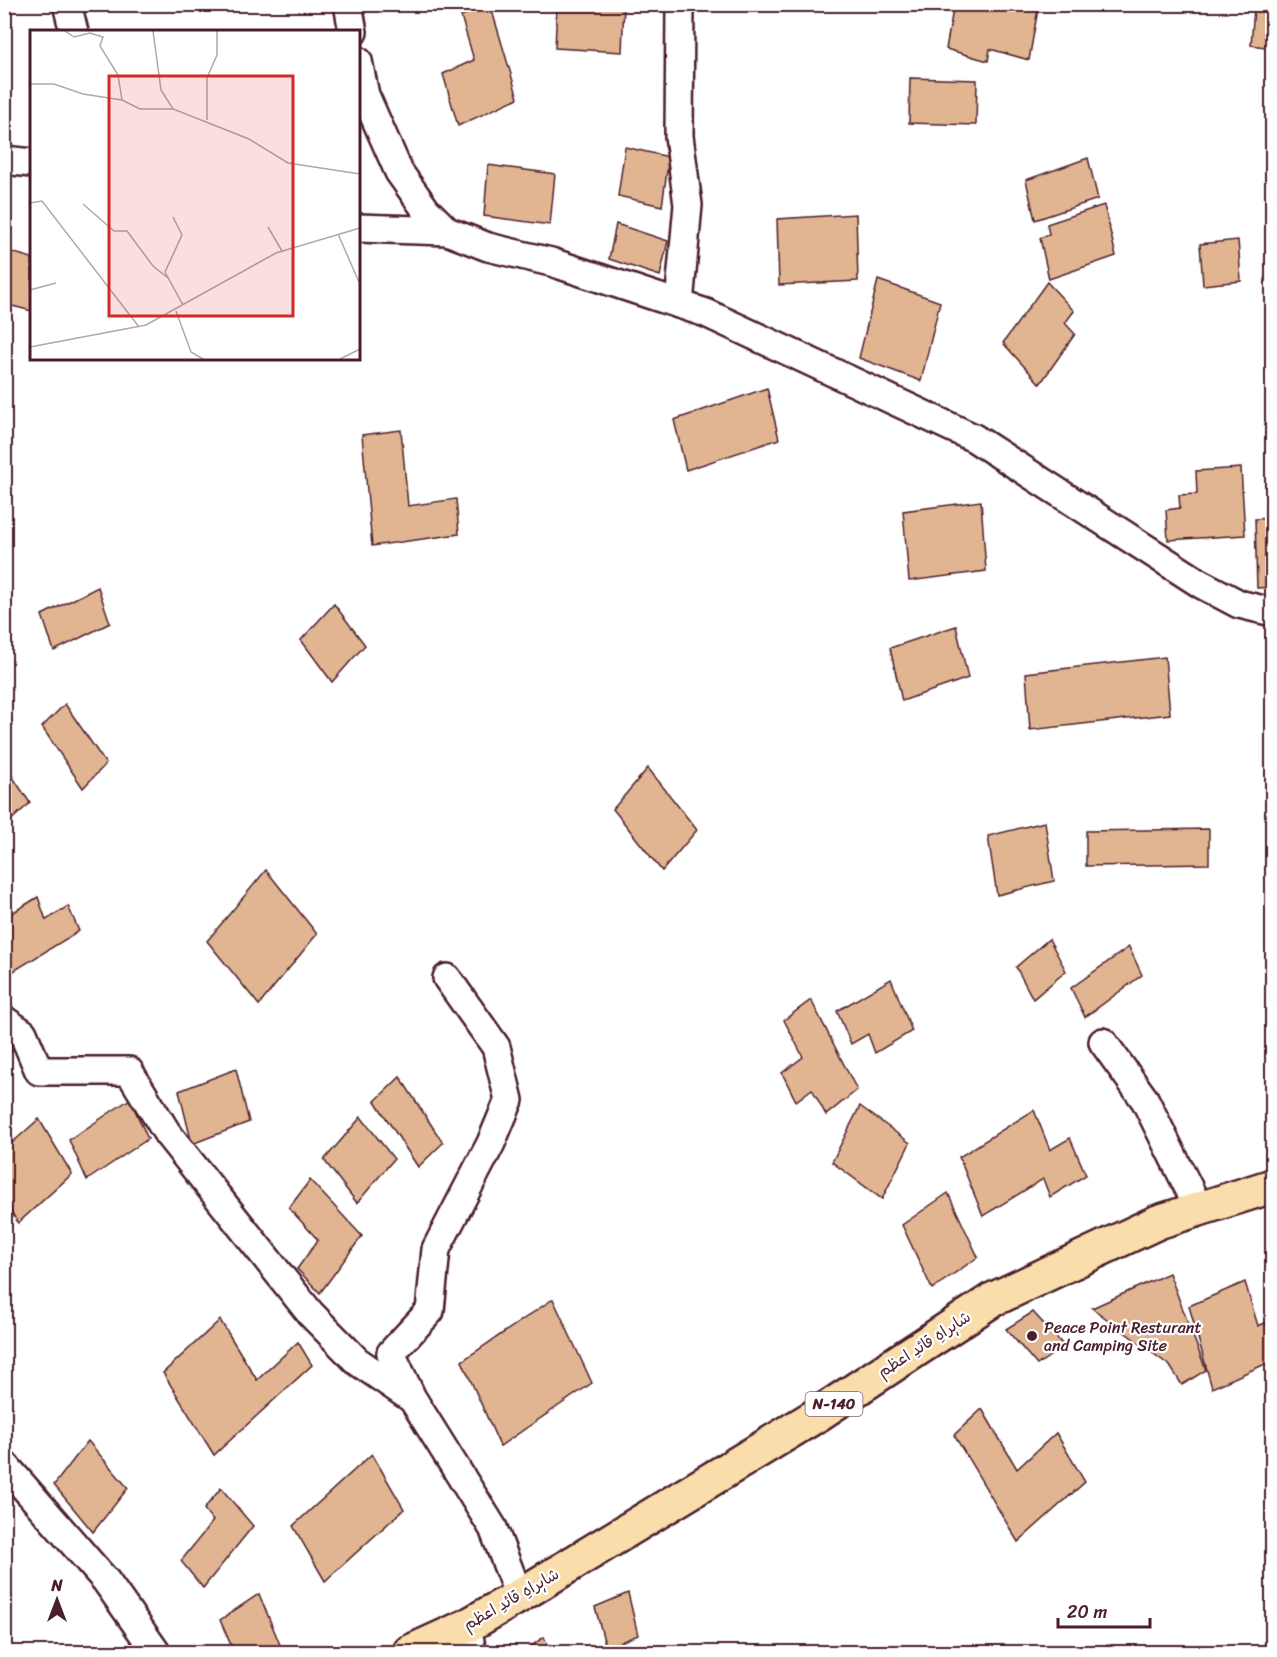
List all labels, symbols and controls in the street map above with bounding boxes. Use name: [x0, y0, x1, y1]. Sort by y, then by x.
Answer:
inset map: [30, 30, 360, 360]
street label: شاہراہِ قائدِ اعظم: [871, 1303, 977, 1385]
place label: Peace Point Resturant and Camping Site: [1044, 1313, 1201, 1360]
marker: Peace Point Resturant and Camping Site: [1025, 1329, 1039, 1343]
road number: N-140: [806, 1392, 862, 1416]
street label: شاہراہِ قائدِ اعظم: [457, 1560, 565, 1638]
north arrow: [27, 1570, 87, 1630]
text: N: [50, 1571, 63, 1600]
scale bar: [1058, 1591, 1150, 1629]
text: 20 m: [1067, 1596, 1107, 1628]

